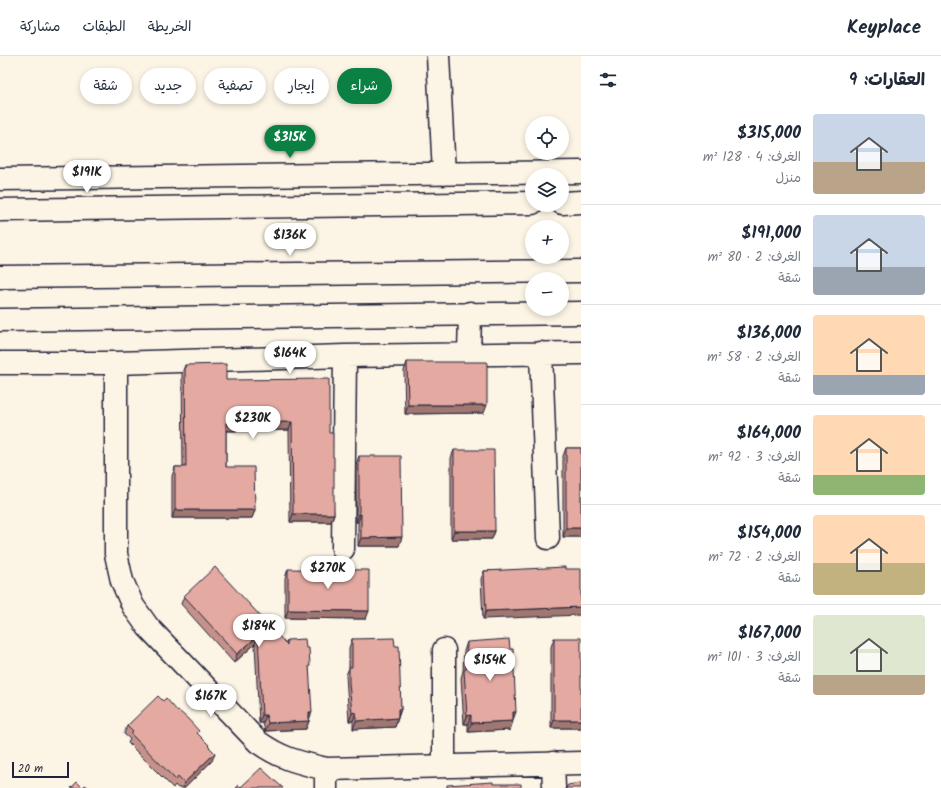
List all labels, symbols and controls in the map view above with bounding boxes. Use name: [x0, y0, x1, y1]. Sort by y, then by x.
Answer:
text: Keyplace: [847, 13, 921, 43]
text: مشاركة: [20, 16, 60, 38]
text: الطبقات: [82, 16, 126, 38]
text: الخريطة: [148, 16, 191, 38]
text: العقارات: 9: [849, 67, 925, 94]
chip: شقة: [80, 68, 132, 104]
chip: جديد: [140, 68, 196, 104]
chip: تصفية: [204, 68, 266, 104]
chip: إيجار: [274, 68, 329, 104]
chip: شراء: [337, 68, 392, 104]
icon: filters: [597, 69, 619, 91]
map controls: [525, 116, 569, 316]
button: locate: [525, 116, 569, 160]
text: $315,000: [737, 120, 801, 147]
pin: $315K: [262, 125, 318, 159]
text: $315K: [273, 127, 307, 148]
icon: home: [845, 130, 893, 178]
text: الغرف: 4 · 128 m²: [703, 147, 801, 168]
pin: $191K: [59, 160, 115, 194]
text: $191K: [72, 162, 102, 183]
button: layers: [525, 168, 569, 212]
text: منزل: [775, 168, 801, 189]
button: +: [525, 220, 569, 264]
text: $191,000: [741, 220, 801, 247]
pin: $136K: [262, 223, 318, 257]
text: $136K: [273, 225, 307, 246]
icon: home: [845, 231, 893, 279]
text: الغرف: 2 · 80 m²: [708, 247, 801, 268]
text: شقة: [778, 268, 801, 289]
button: −: [525, 272, 569, 316]
text: $136,000: [737, 320, 801, 347]
icon: home: [845, 331, 893, 379]
pin: $164K: [262, 341, 318, 375]
text: $164K: [273, 343, 307, 364]
text: الغرف: 2 · 58 m²: [707, 347, 801, 368]
text: شقة: [778, 368, 801, 389]
pin: $230K: [225, 406, 281, 440]
text: $230K: [235, 408, 271, 429]
text: $164,000: [737, 420, 801, 447]
icon: home: [845, 431, 893, 479]
text: الغرف: 3 · 92 m²: [708, 447, 801, 468]
text: شقة: [778, 468, 801, 489]
text: $154,000: [737, 520, 801, 547]
icon: home: [845, 531, 893, 579]
text: الغرف: 2 · 72 m²: [708, 547, 801, 568]
pin: $270K: [300, 556, 356, 590]
text: $270K: [310, 558, 346, 579]
text: شقة: [778, 568, 801, 589]
pin: $184K: [231, 614, 287, 648]
text: $184K: [242, 616, 276, 637]
text: $167,000: [738, 620, 801, 647]
icon: home: [845, 631, 893, 679]
text: الغرف: 3 · 101 m²: [707, 647, 801, 668]
pin: $154K: [462, 648, 518, 682]
text: $154K: [473, 650, 507, 671]
text: شقة: [778, 668, 801, 689]
pin: $167K: [183, 684, 239, 718]
text: $167K: [195, 686, 227, 707]
scale bar: [12, 760, 69, 779]
text: 20 m: [18, 760, 43, 778]

